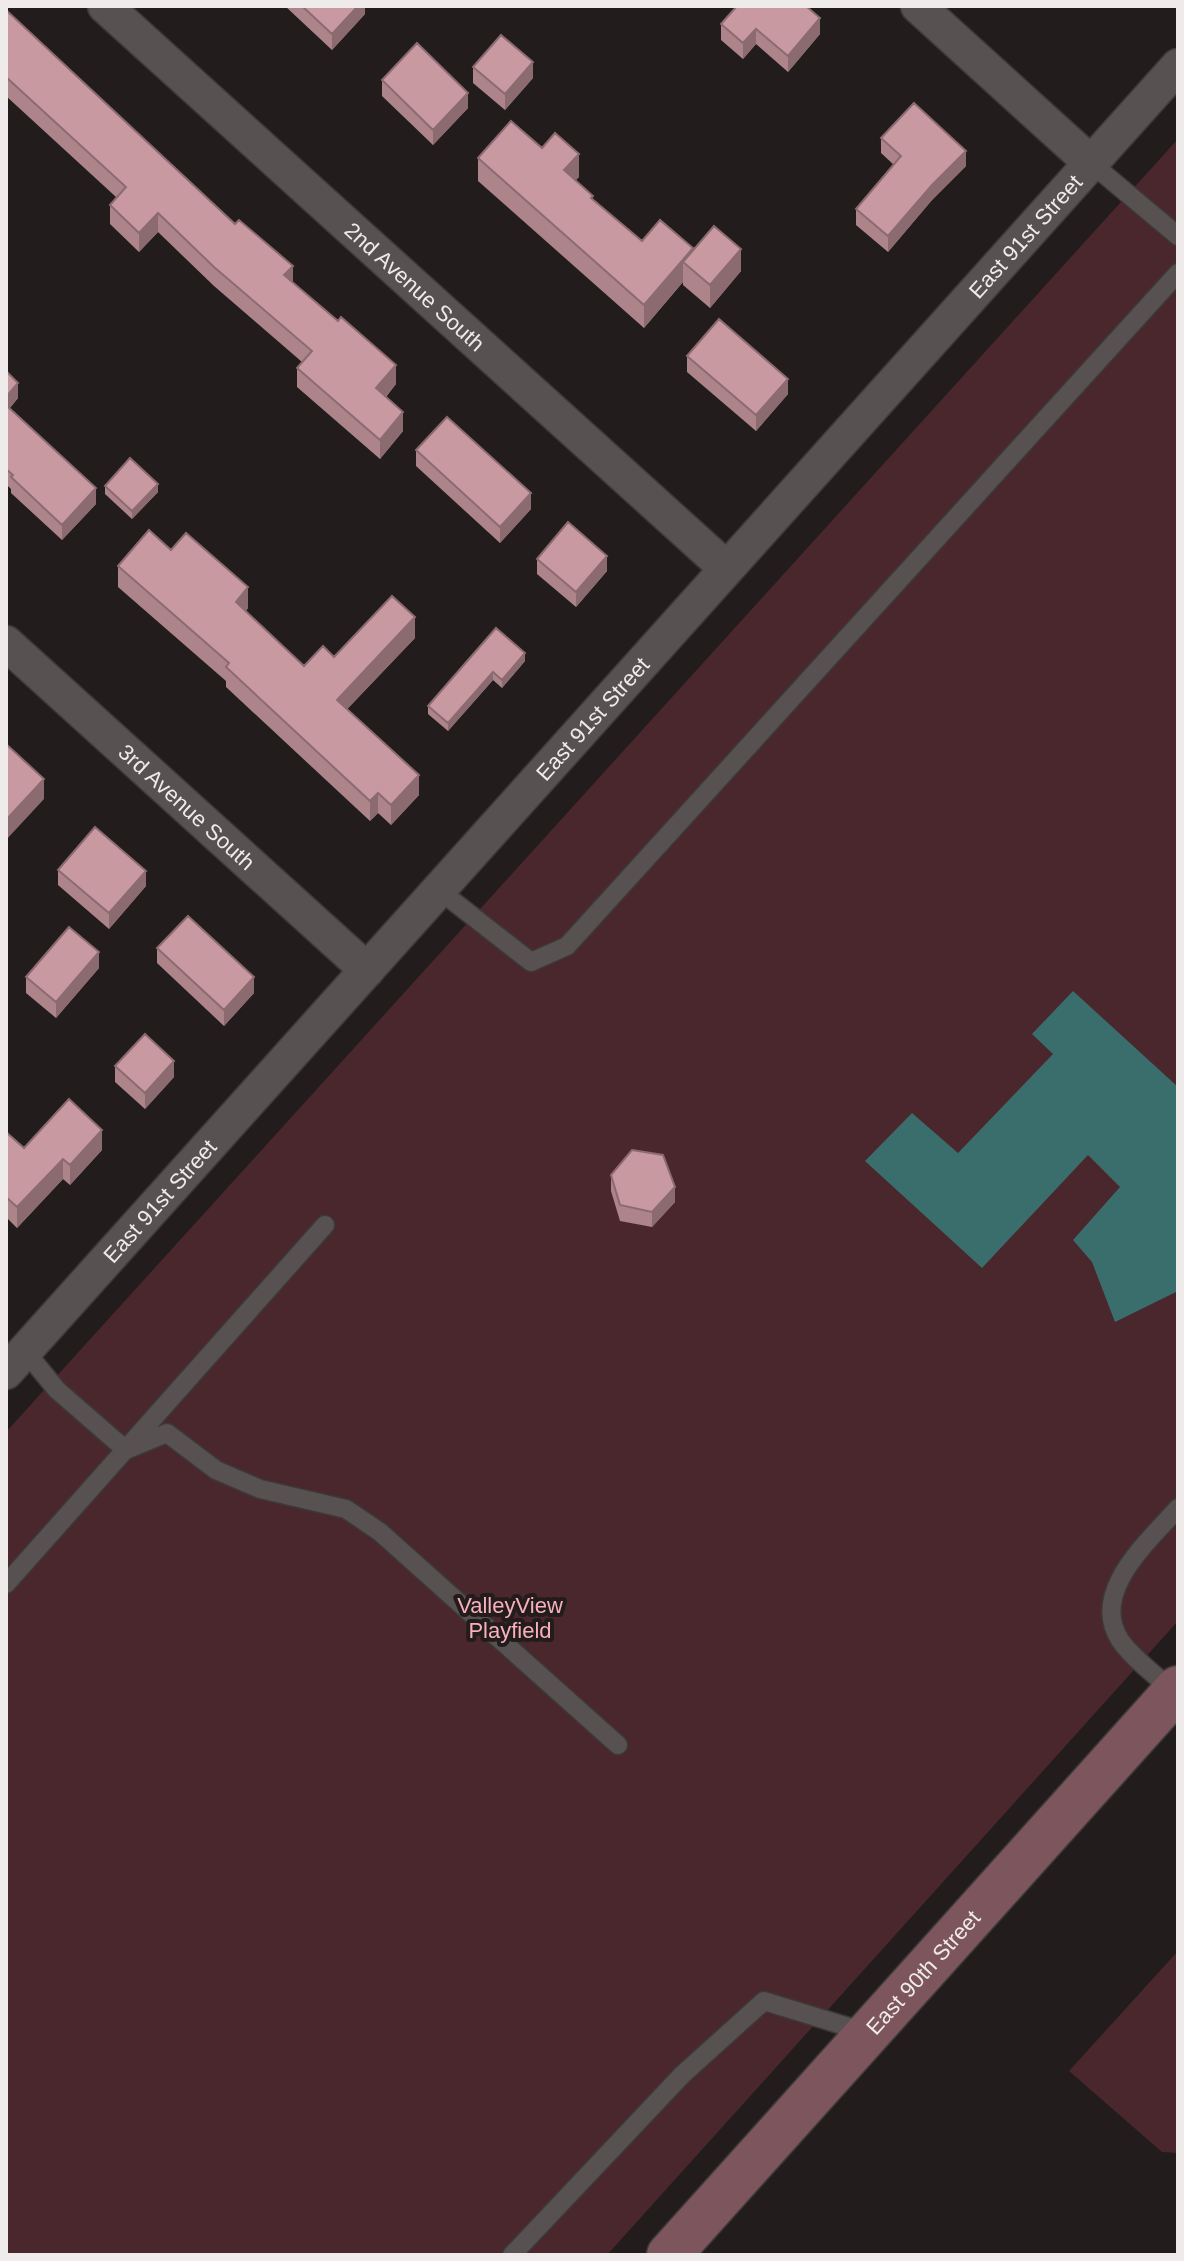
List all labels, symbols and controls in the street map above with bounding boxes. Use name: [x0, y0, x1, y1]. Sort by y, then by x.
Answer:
street label: East 91st Street: [964, 170, 1087, 303]
street label: 2nd Avenue South: [340, 217, 490, 356]
street label: East 91st Street: [531, 652, 654, 785]
street label: 3rd Avenue South: [114, 739, 260, 875]
street label: East 91st Street: [98, 1134, 221, 1267]
park label: ValleyView Playfield: [457, 1593, 563, 1643]
street label: East 90th Street: [861, 1905, 985, 2039]

